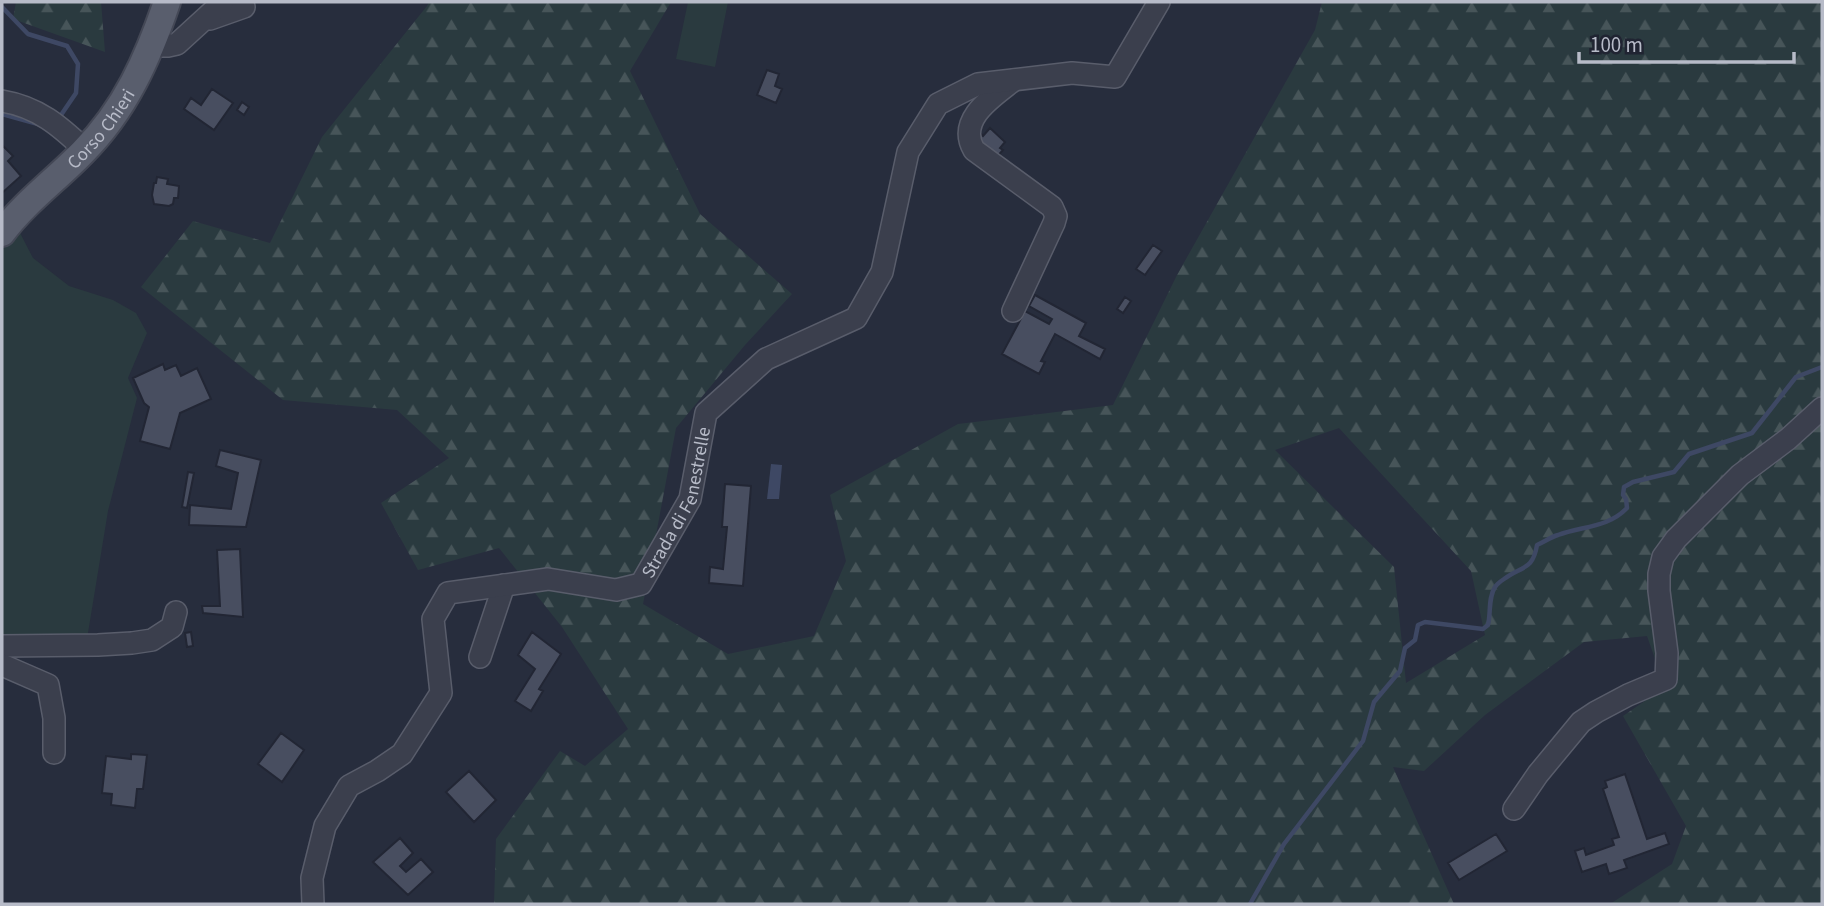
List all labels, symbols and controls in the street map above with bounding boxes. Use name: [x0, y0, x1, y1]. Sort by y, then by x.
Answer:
scale bar: [1579, 21, 1794, 65]
text: 100 m: [1590, 30, 1643, 60]
street label: Corso Chieri: [61, 84, 142, 176]
street label: Strada di Fenestrelle: [635, 425, 718, 584]

